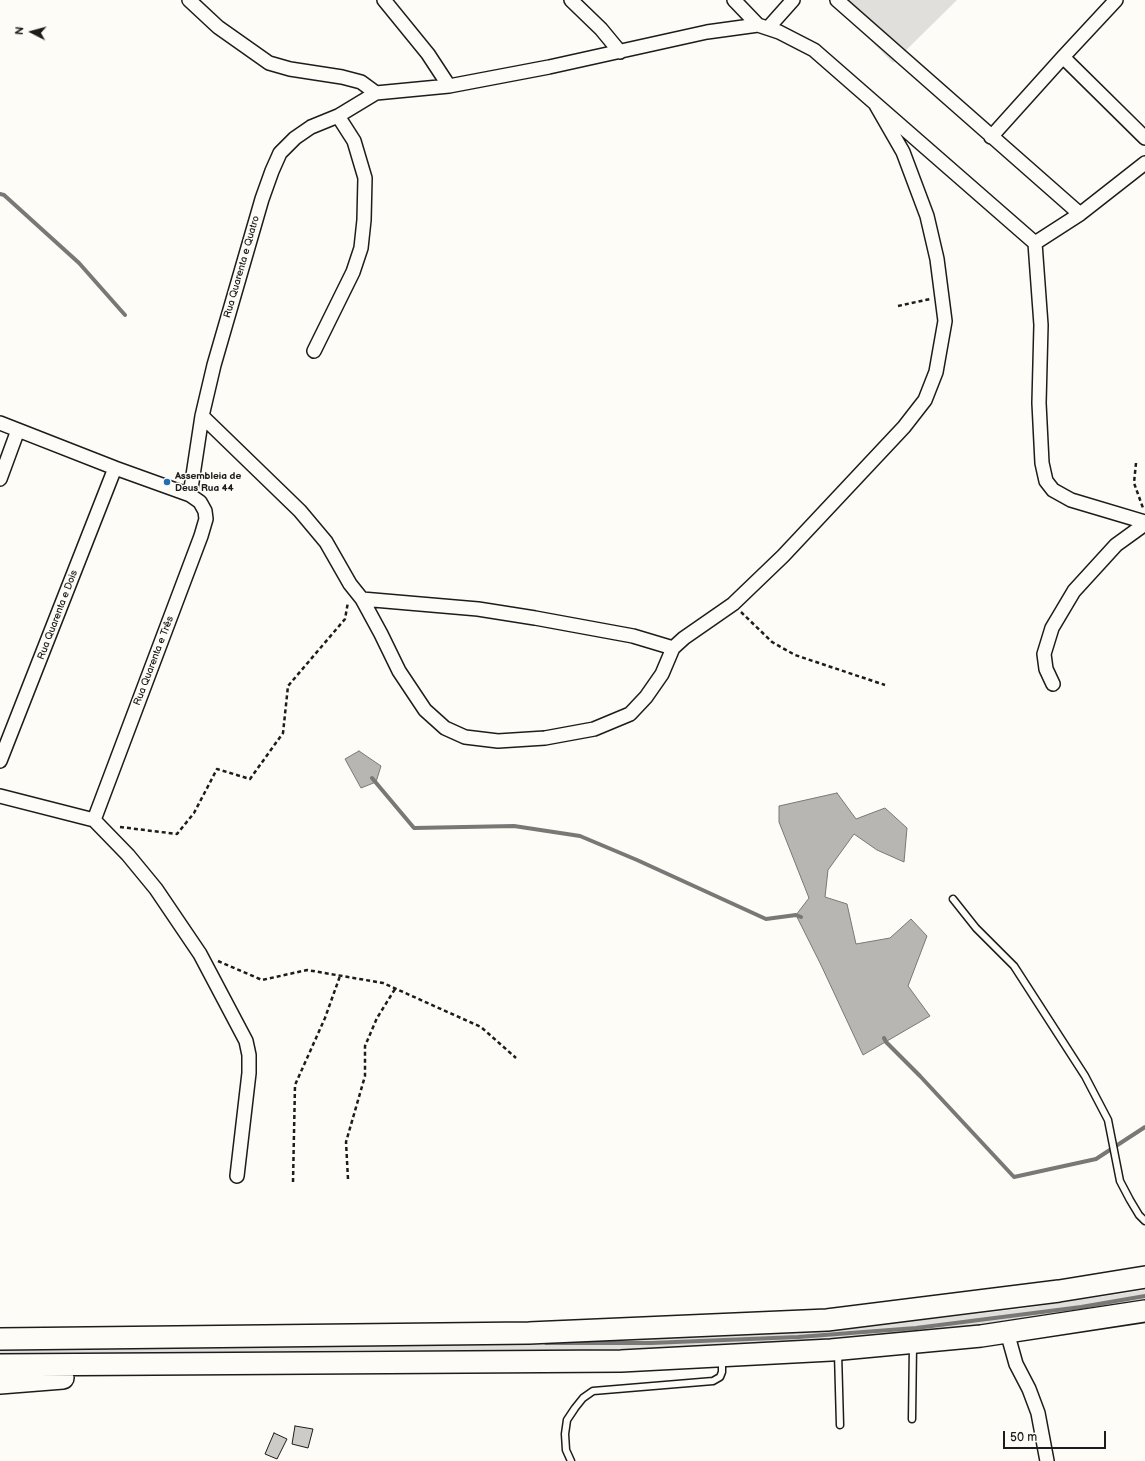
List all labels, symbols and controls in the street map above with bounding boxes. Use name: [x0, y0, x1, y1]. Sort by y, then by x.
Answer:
north arrow: [12, 12, 52, 52]
text: N: [13, 26, 26, 35]
street label: Rua Quarenta e Quatro: [222, 214, 262, 320]
place label: Assembleia de Deus Rua 44: [175, 470, 241, 494]
marker: Assembleia de Deus Rua 44: [162, 477, 172, 487]
street label: Rua Quarenta e Dois: [35, 569, 81, 661]
street label: Rua Quarenta e Três: [131, 615, 177, 707]
scale bar: [1005, 1423, 1108, 1449]
text: 50 m: [1010, 1430, 1037, 1445]

